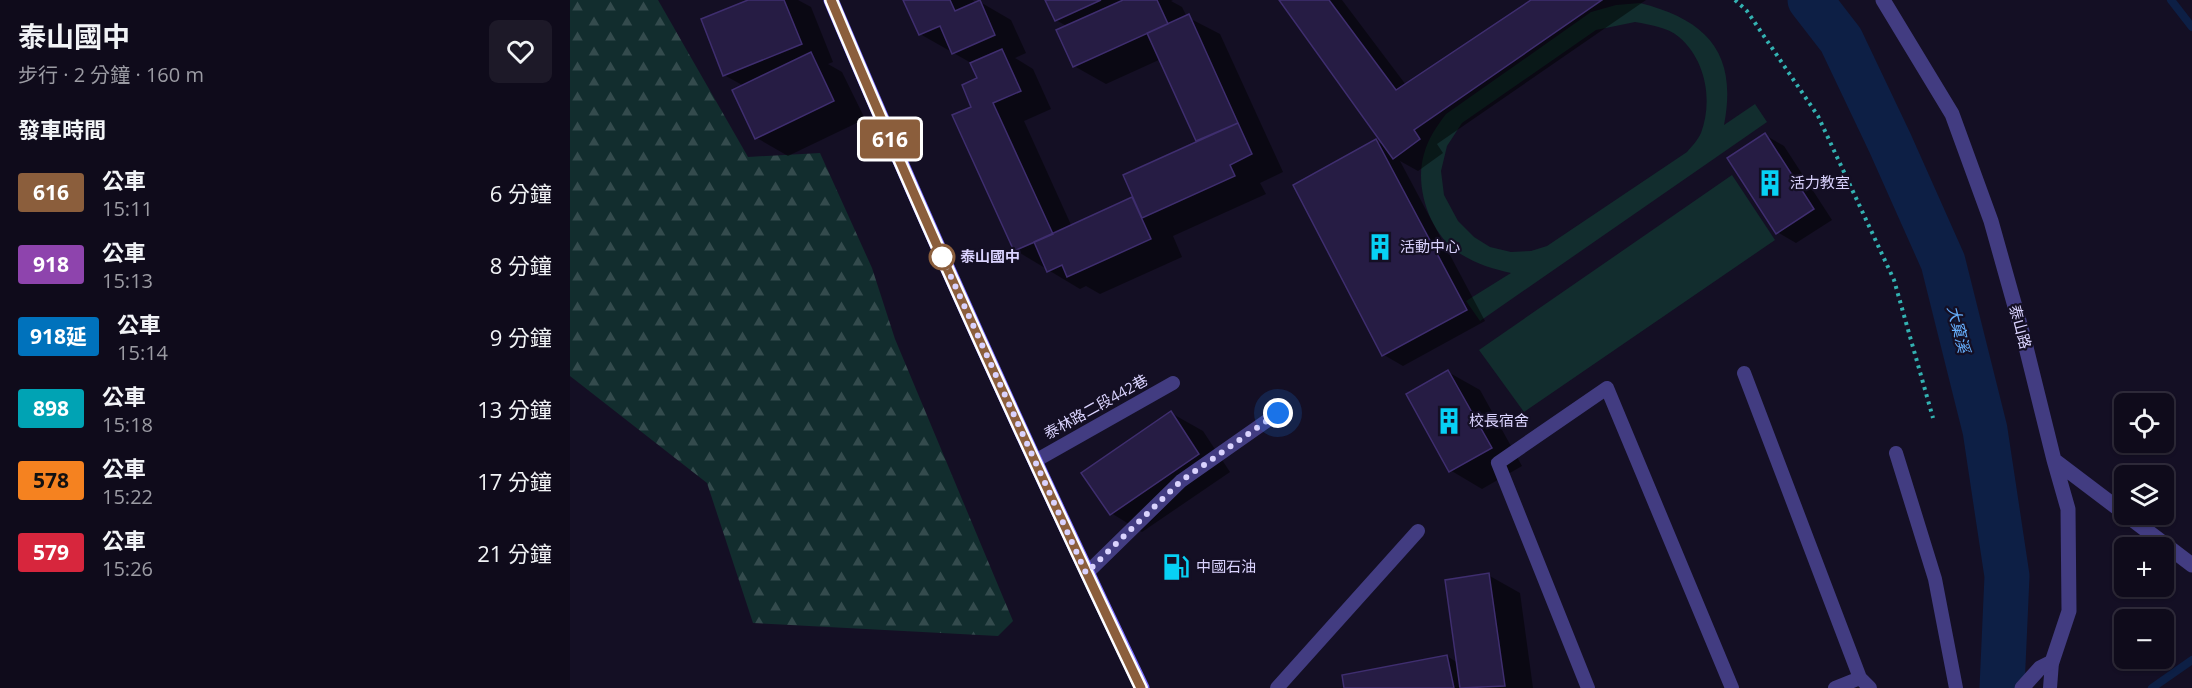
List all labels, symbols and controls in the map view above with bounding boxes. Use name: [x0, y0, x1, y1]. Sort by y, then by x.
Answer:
text: 泰山國中: [18, 17, 130, 55]
button: heart: [489, 20, 552, 83]
text: 步行 · 2 分鐘 · 160 m: [18, 61, 204, 88]
text: 發車時間: [18, 114, 106, 144]
line badge: 616: [856, 120, 924, 158]
text: 616: [872, 125, 908, 153]
text: 公車: [102, 165, 146, 195]
building icon: 活力教室: [1755, 168, 1785, 198]
place label: 活力教室: [1790, 172, 1850, 192]
text: 616: [33, 178, 69, 206]
text: 6 分鐘: [490, 178, 552, 208]
text: 15:11: [102, 195, 153, 222]
building icon: 活動中心: [1365, 232, 1395, 262]
place label: 活動中心: [1400, 236, 1460, 256]
text: 公車: [102, 237, 146, 267]
marker: 泰山國中: [929, 244, 955, 270]
place label: 泰山國中: [960, 246, 1020, 266]
text: 918: [33, 250, 69, 278]
text: 8 分鐘: [490, 250, 552, 280]
text: 15:13: [102, 267, 153, 294]
street label: 泰山路: [2005, 302, 2036, 351]
water label: 大窠溪: [1943, 303, 1976, 357]
text: 公車: [117, 309, 161, 339]
text: 918延: [30, 322, 87, 350]
text: 9 分鐘: [490, 322, 552, 352]
text: 15:14: [117, 339, 168, 366]
street label: 泰林路二段442巷: [1040, 369, 1151, 443]
text: 公車: [102, 381, 146, 411]
map controls: [2114, 393, 2174, 669]
button: locate: [2114, 393, 2174, 453]
text: 898: [33, 394, 69, 422]
text: 13 分鐘: [477, 394, 552, 424]
your location: [1263, 398, 1293, 428]
building icon: 校長宿舍: [1434, 406, 1464, 436]
place label: 校長宿舍: [1469, 410, 1529, 430]
text: 15:18: [102, 411, 153, 438]
text: 公車: [102, 453, 146, 483]
button: layers: [2114, 465, 2174, 525]
text: 578: [33, 466, 69, 494]
text: 17 分鐘: [477, 466, 552, 496]
text: 15:22: [102, 483, 153, 510]
text: 公車: [102, 525, 146, 555]
button: +: [2114, 537, 2174, 597]
text: 579: [33, 538, 69, 566]
text: 21 分鐘: [477, 538, 552, 568]
fuel station icon: 中國石油: [1161, 552, 1191, 582]
text: 15:26: [102, 555, 153, 582]
place label: 中國石油: [1196, 556, 1256, 576]
button: −: [2114, 609, 2174, 669]

